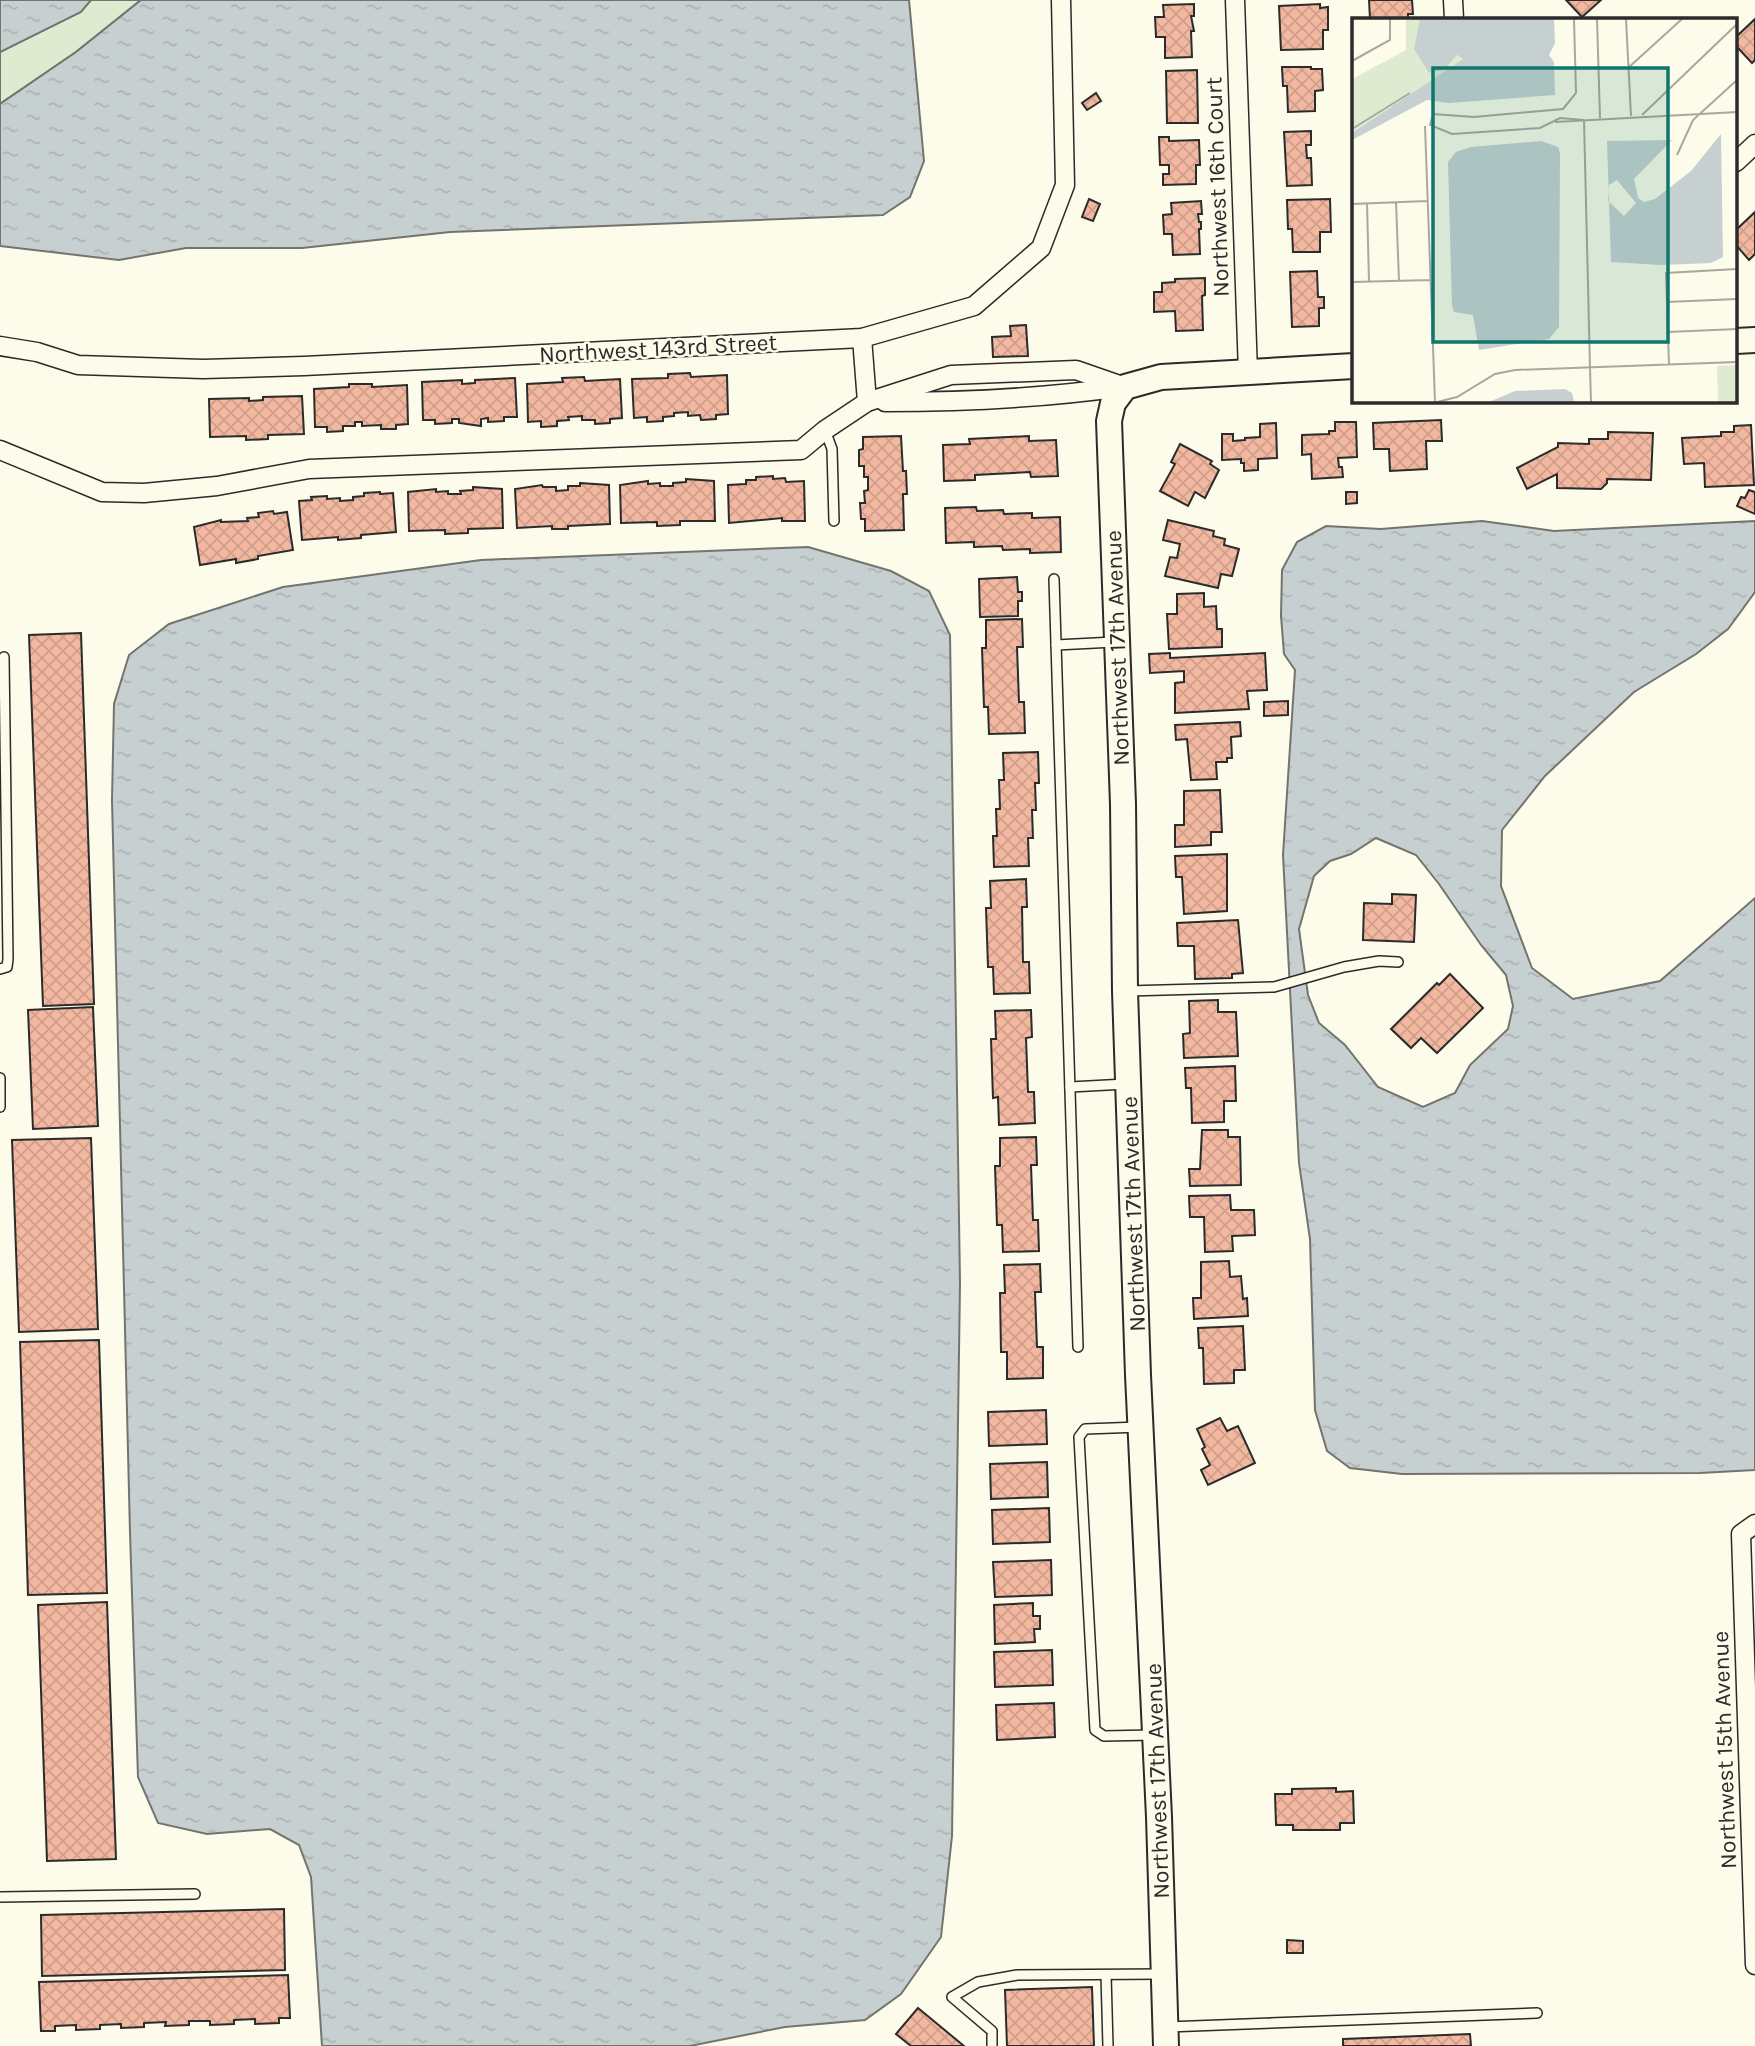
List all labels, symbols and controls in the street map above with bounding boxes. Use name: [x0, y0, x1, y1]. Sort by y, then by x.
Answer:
inset map: [1352, 18, 1738, 402]
street label: Northwest 16th Court: [1200, 76, 1235, 297]
street label: Northwest 143rd Street: [538, 329, 778, 368]
street label: Northwest 17th Avenue: [1100, 530, 1135, 766]
street label: Northwest 17th Avenue: [1116, 1096, 1151, 1332]
street label: Northwest 15th Avenue: [1707, 1631, 1742, 1869]
street label: Northwest 17th Avenue: [1140, 1663, 1175, 1899]

